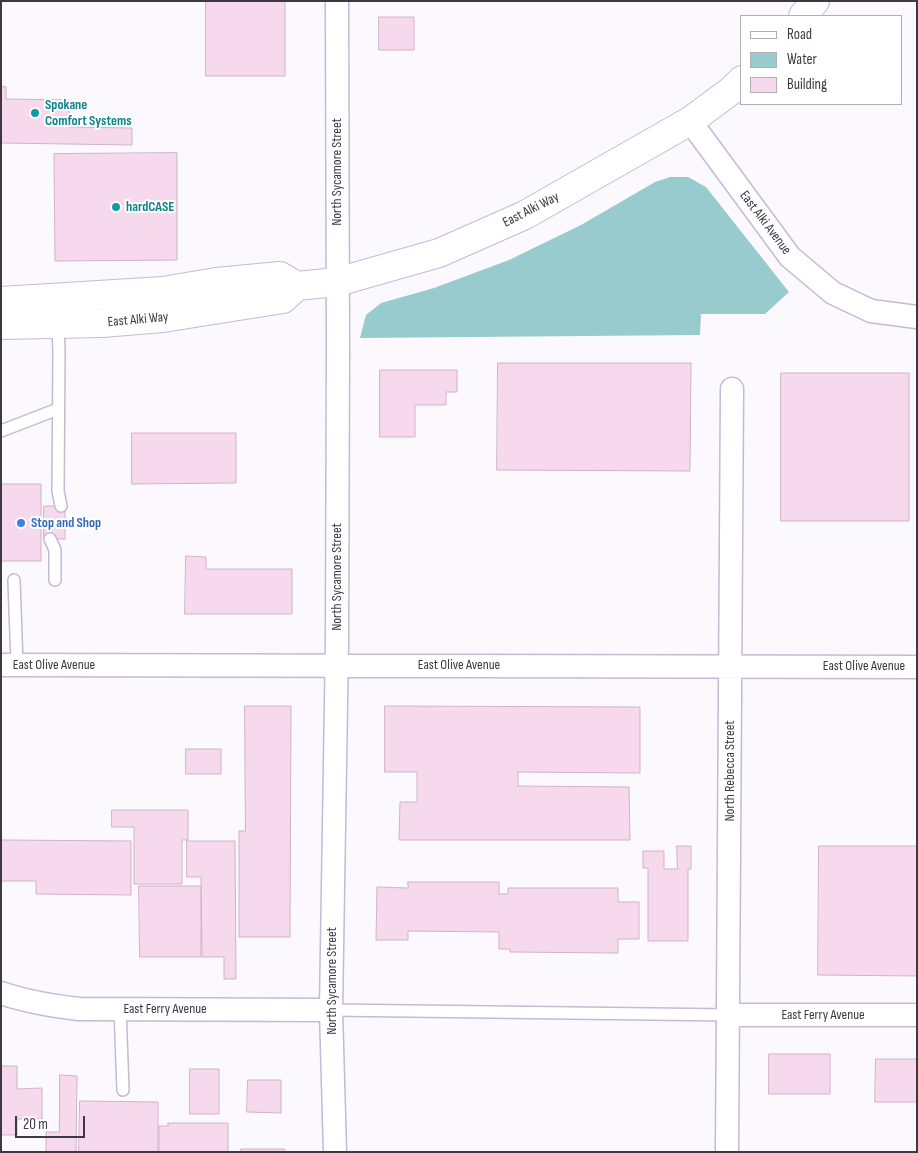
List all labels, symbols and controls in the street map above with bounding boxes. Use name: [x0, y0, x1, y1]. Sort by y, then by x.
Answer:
legend: [740, 15, 903, 105]
text: Road: [787, 25, 812, 44]
text: Water: [787, 50, 817, 69]
text: Building: [787, 75, 827, 94]
place label: Spokane Comfort Systems: [45, 97, 132, 130]
marker: Spokane Comfort Systems: [29, 107, 41, 119]
street label: North Sycamore Street: [329, 118, 345, 226]
street label: East Alki Avenue: [736, 188, 794, 258]
street label: East Alki Way: [500, 189, 562, 231]
place label: hardCASE: [126, 199, 174, 215]
marker: hardCASE: [110, 201, 122, 213]
street label: East Alki Way: [107, 309, 169, 331]
place label: Stop and Shop: [31, 515, 101, 531]
marker: Stop and Shop: [15, 517, 27, 529]
street label: North Sycamore Street: [329, 523, 345, 631]
street label: East Olive Avenue: [13, 657, 95, 673]
street label: East Olive Avenue: [418, 657, 500, 673]
street label: East Olive Avenue: [823, 658, 905, 674]
street label: North Rebecca Street: [722, 720, 738, 822]
street label: North Sycamore Street: [324, 927, 340, 1035]
street label: East Ferry Avenue: [123, 1001, 207, 1017]
street label: East Ferry Avenue: [781, 1007, 865, 1023]
scale bar: [18, 1106, 88, 1138]
text: 20 m: [23, 1115, 48, 1134]

